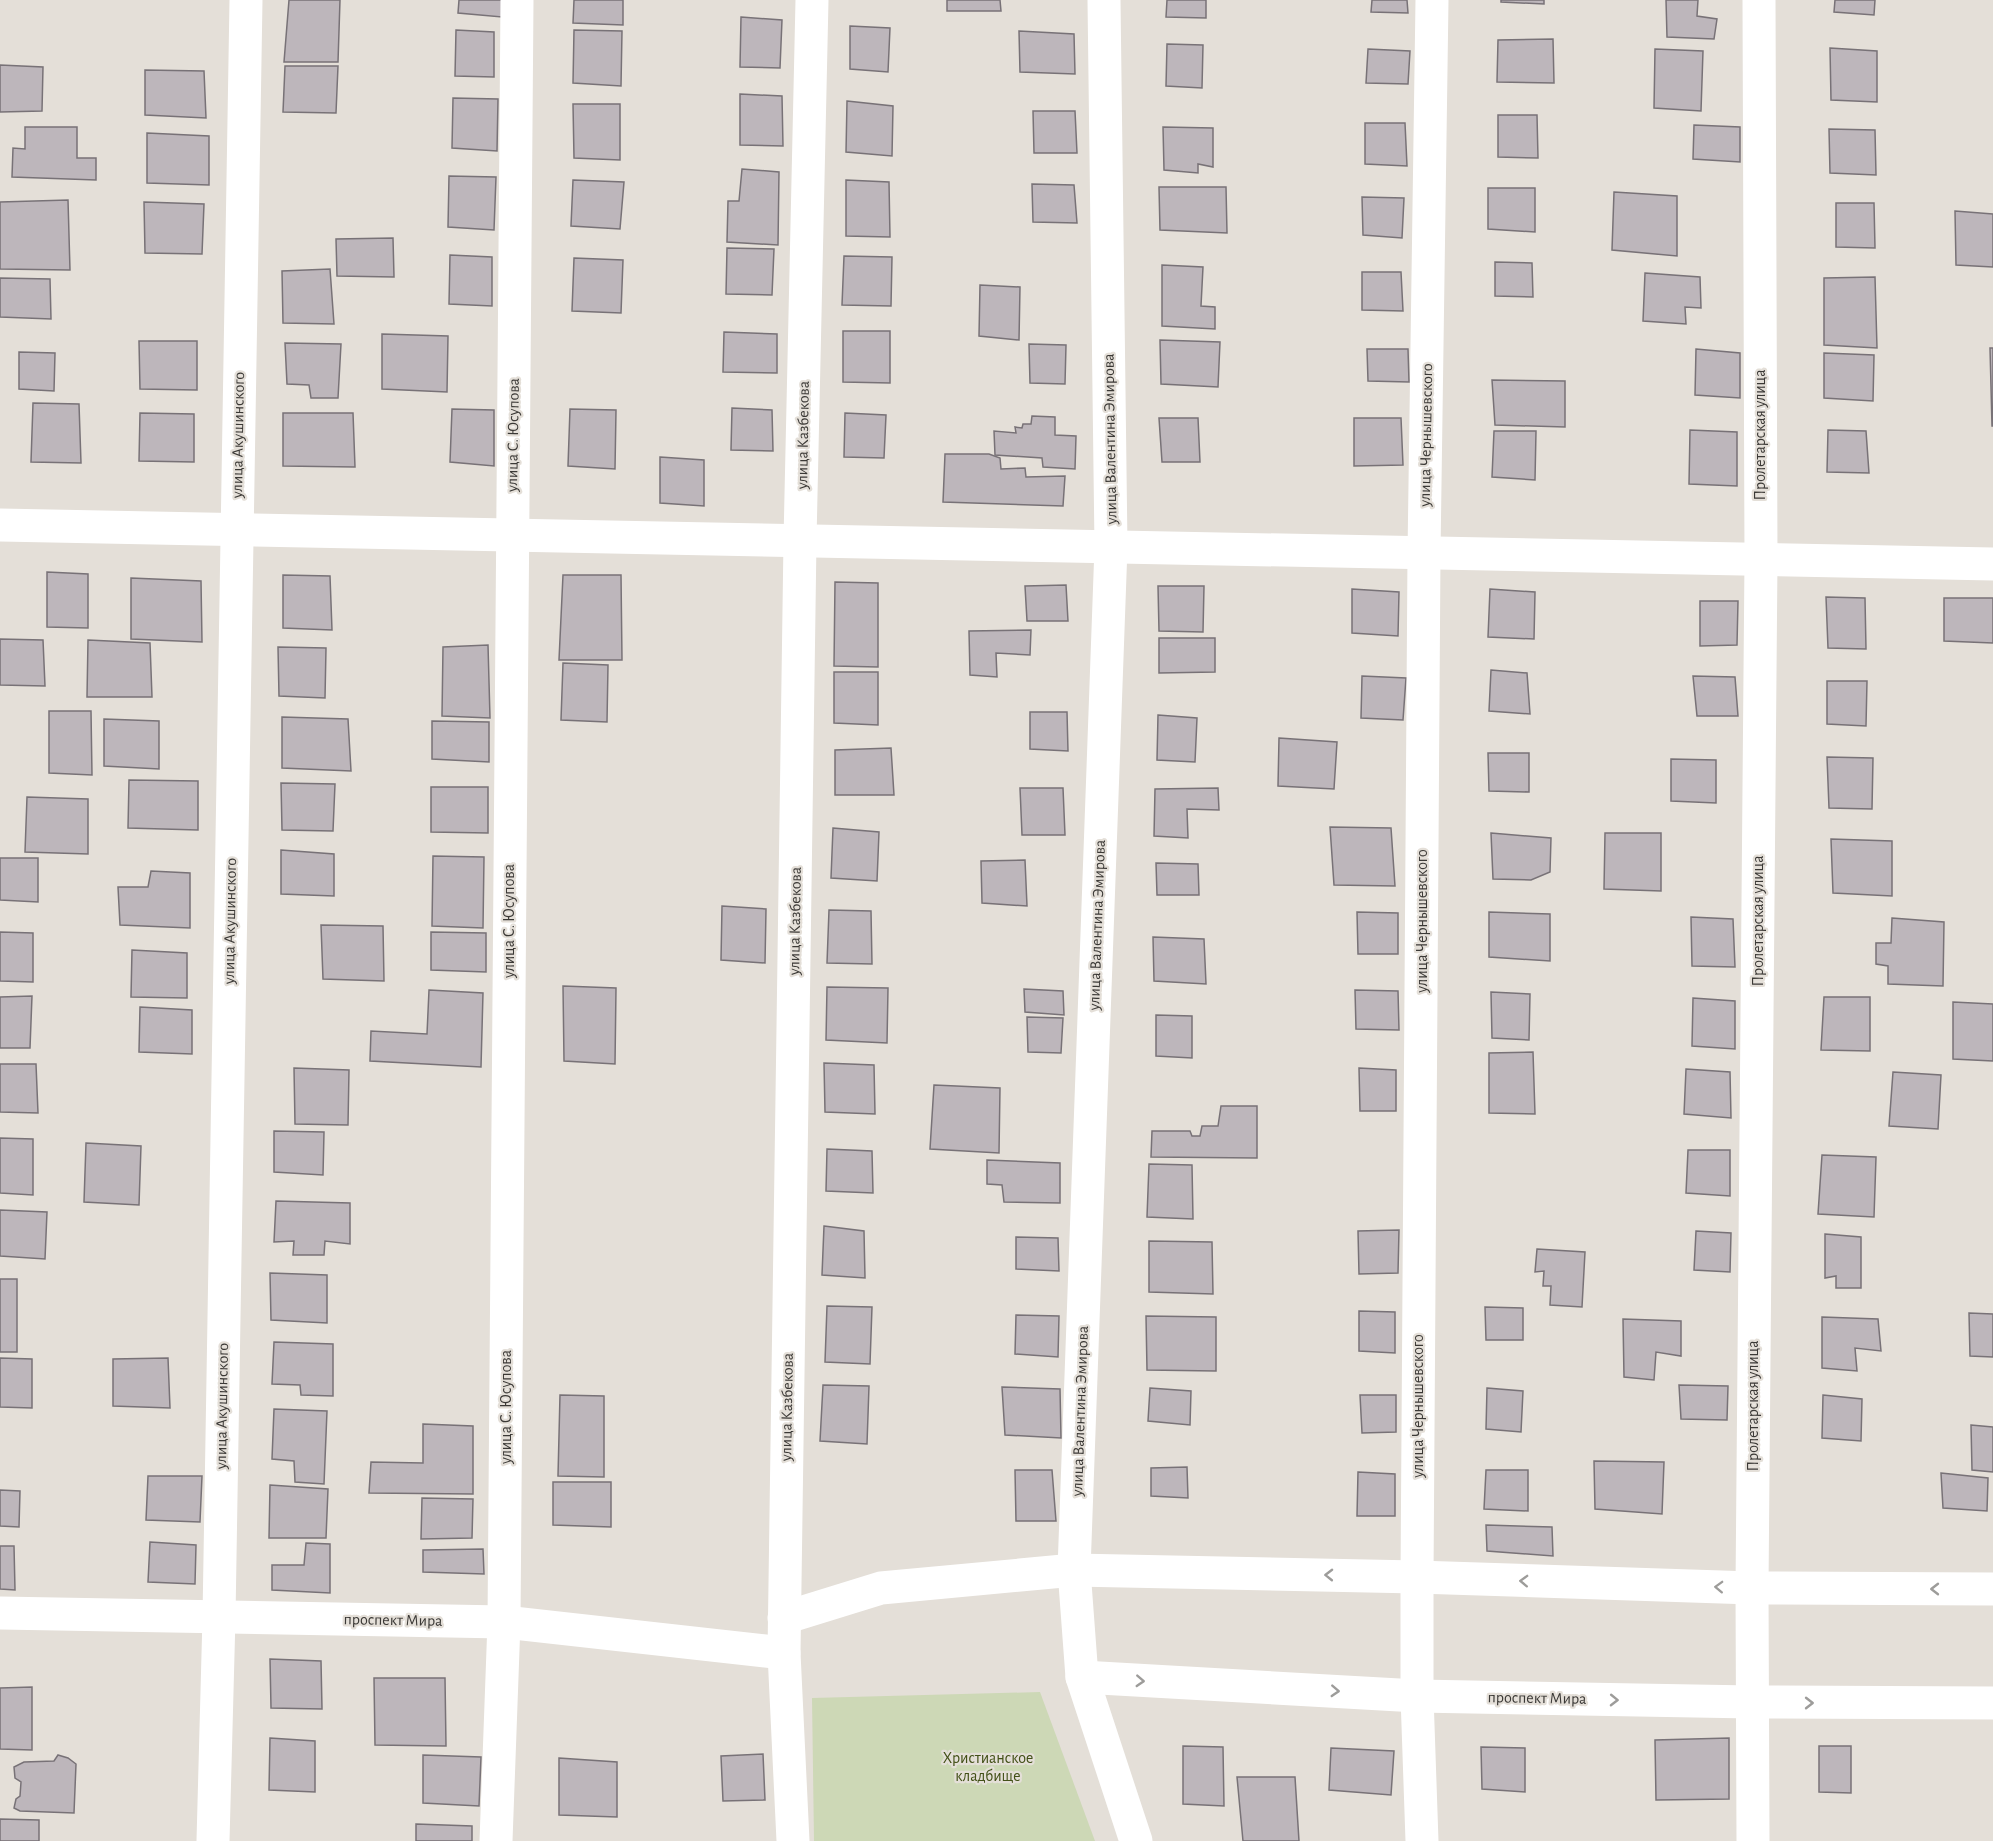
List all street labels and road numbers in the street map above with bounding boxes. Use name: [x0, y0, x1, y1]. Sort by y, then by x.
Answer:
street label: улица Валентина Эмирова: [1101, 353, 1121, 526]
street label: улица Чернышевского: [1417, 363, 1436, 508]
street label: Пролетарская улица: [1752, 369, 1769, 501]
street label: улица Акушинского: [229, 372, 248, 499]
street label: улица С. Юсупова: [504, 378, 523, 493]
street label: улица Казбекова: [794, 381, 813, 490]
street label: улица Валентина Эмирова: [1086, 839, 1109, 1012]
street label: улица Чернышевского: [1414, 849, 1431, 994]
street label: Пролетарская улица: [1750, 855, 1767, 987]
street label: улица Акушинского: [221, 858, 240, 985]
street label: улица С. Юсупова: [501, 864, 518, 979]
street label: улица Казбекова: [786, 867, 805, 976]
street label: улица Валентина Эмирова: [1069, 1325, 1092, 1498]
street label: улица Чернышевского: [1410, 1334, 1427, 1479]
street label: Пролетарская улица: [1745, 1340, 1762, 1472]
street label: улица Акушинского: [213, 1343, 232, 1470]
street label: улица С. Юсупова: [498, 1350, 515, 1465]
street label: улица Казбекова: [778, 1353, 797, 1462]
street label: проспект Мира: [343, 1611, 443, 1629]
street label: проспект Мира: [1487, 1689, 1587, 1707]

